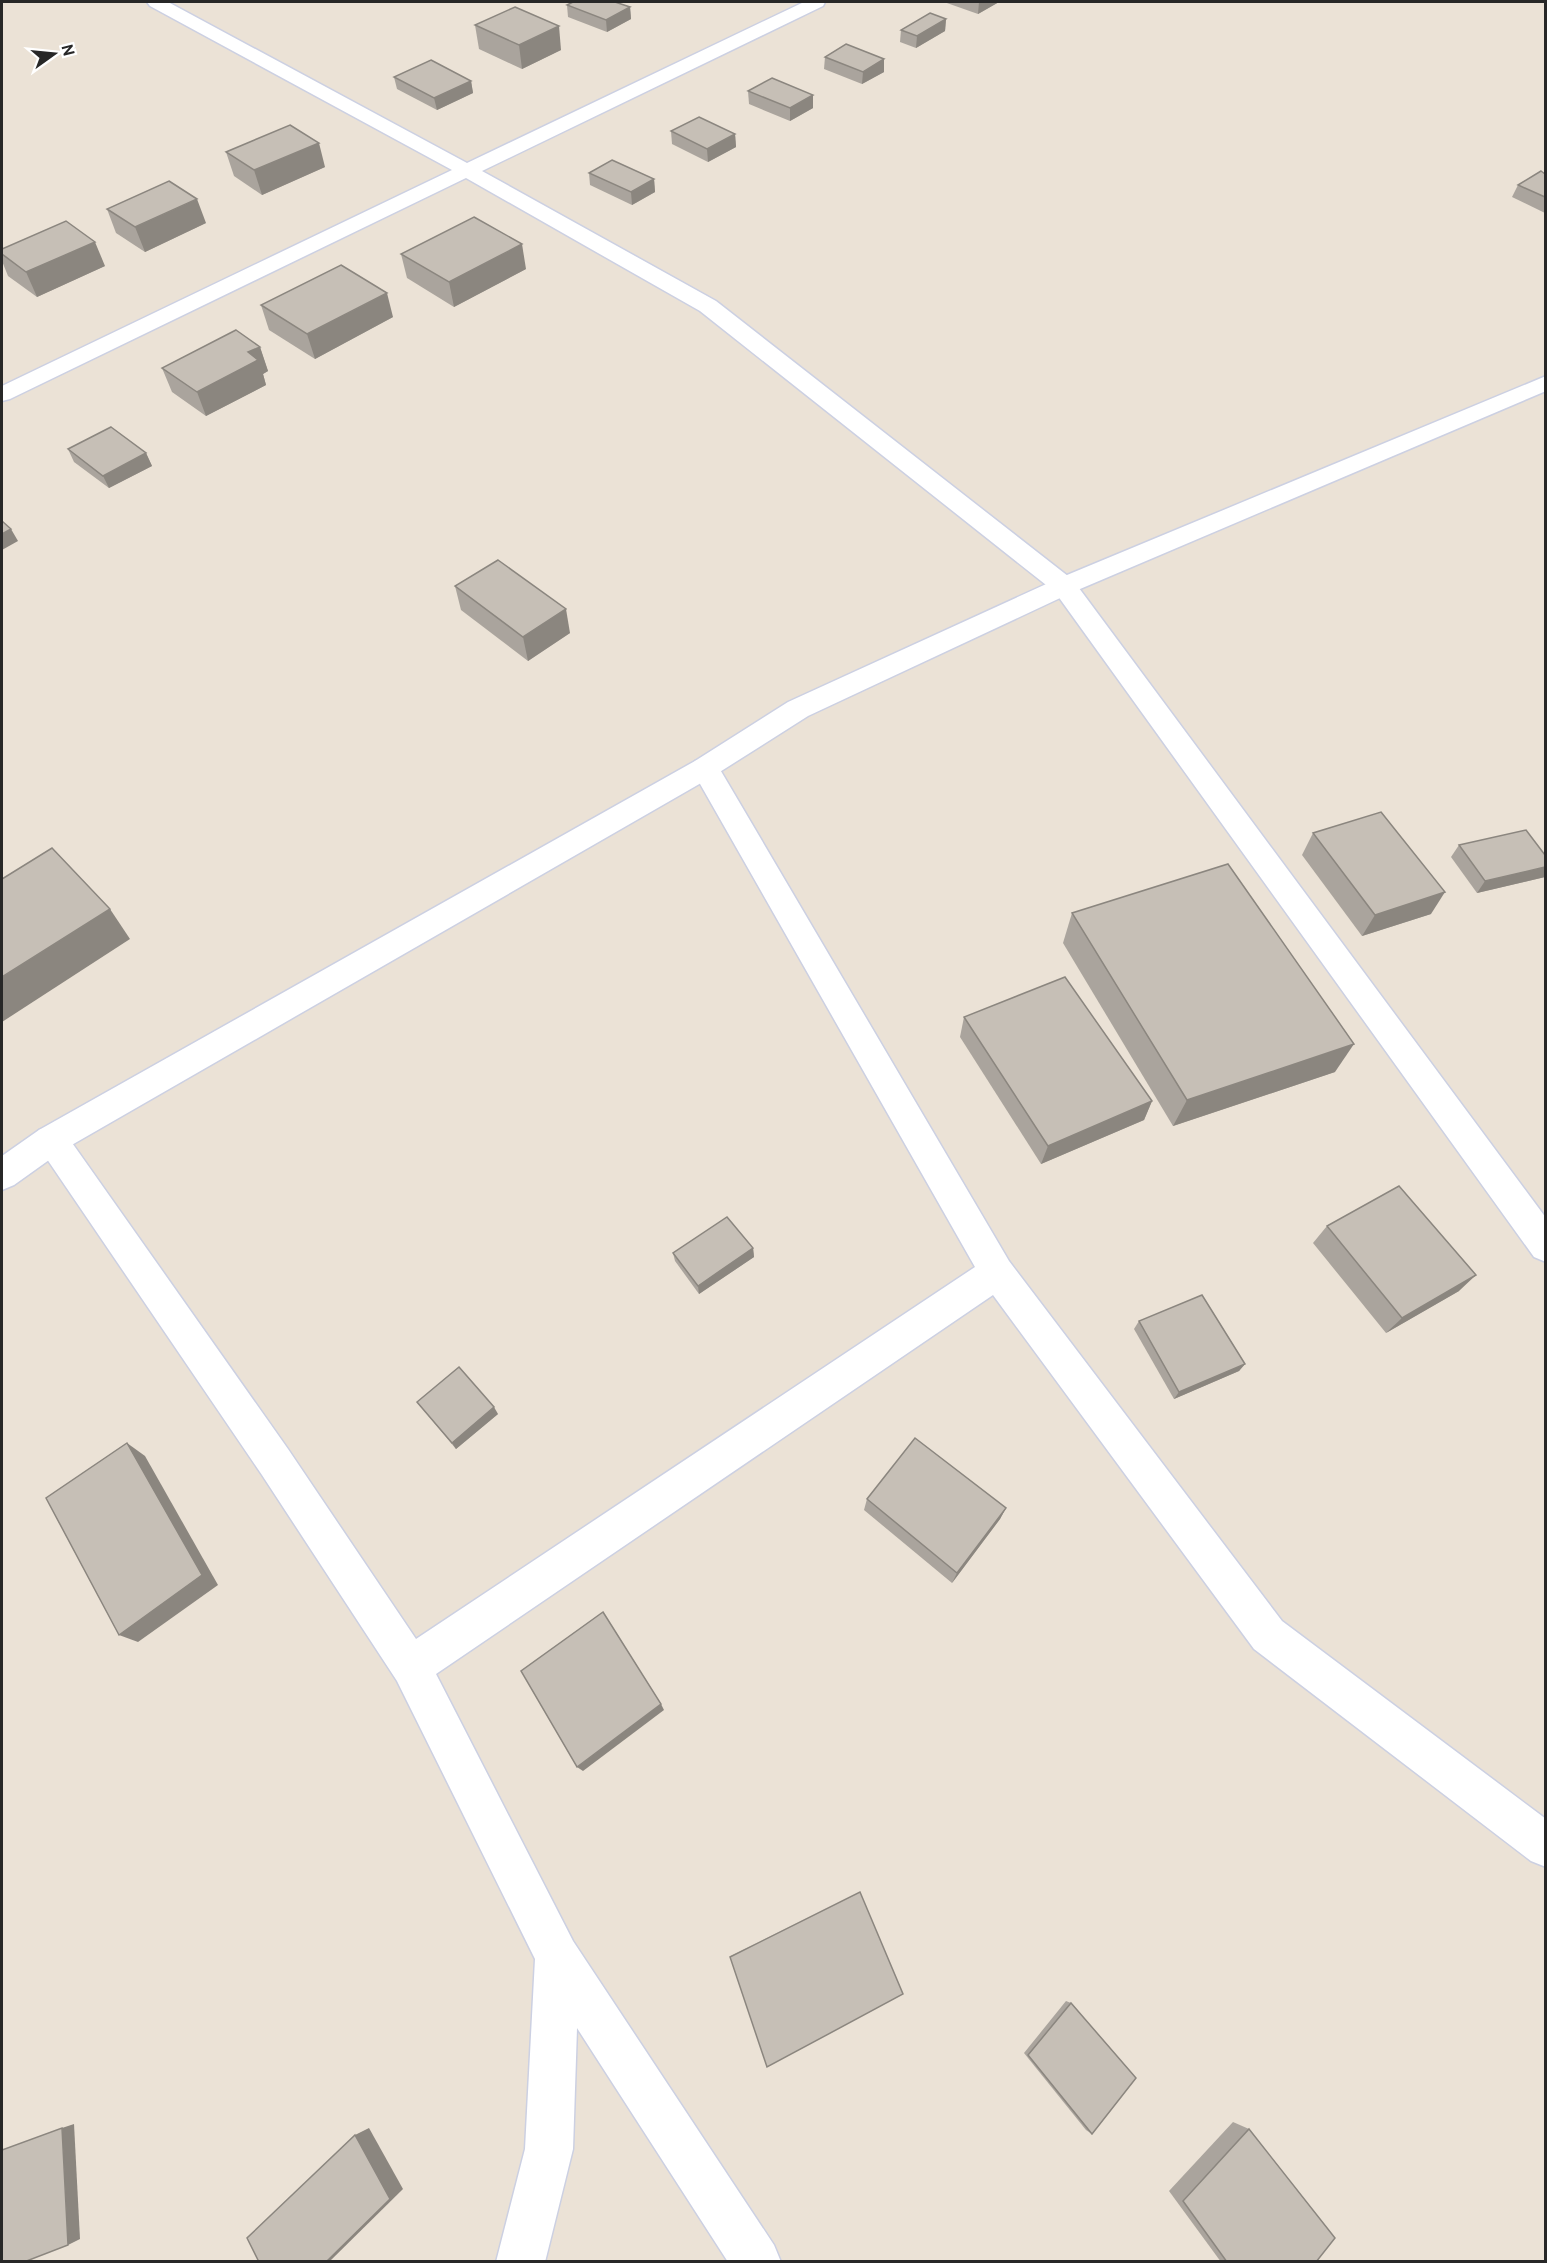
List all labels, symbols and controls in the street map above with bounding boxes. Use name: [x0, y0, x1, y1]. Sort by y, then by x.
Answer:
north arrow: [24, 24, 84, 84]
text: N: [55, 42, 78, 59]

